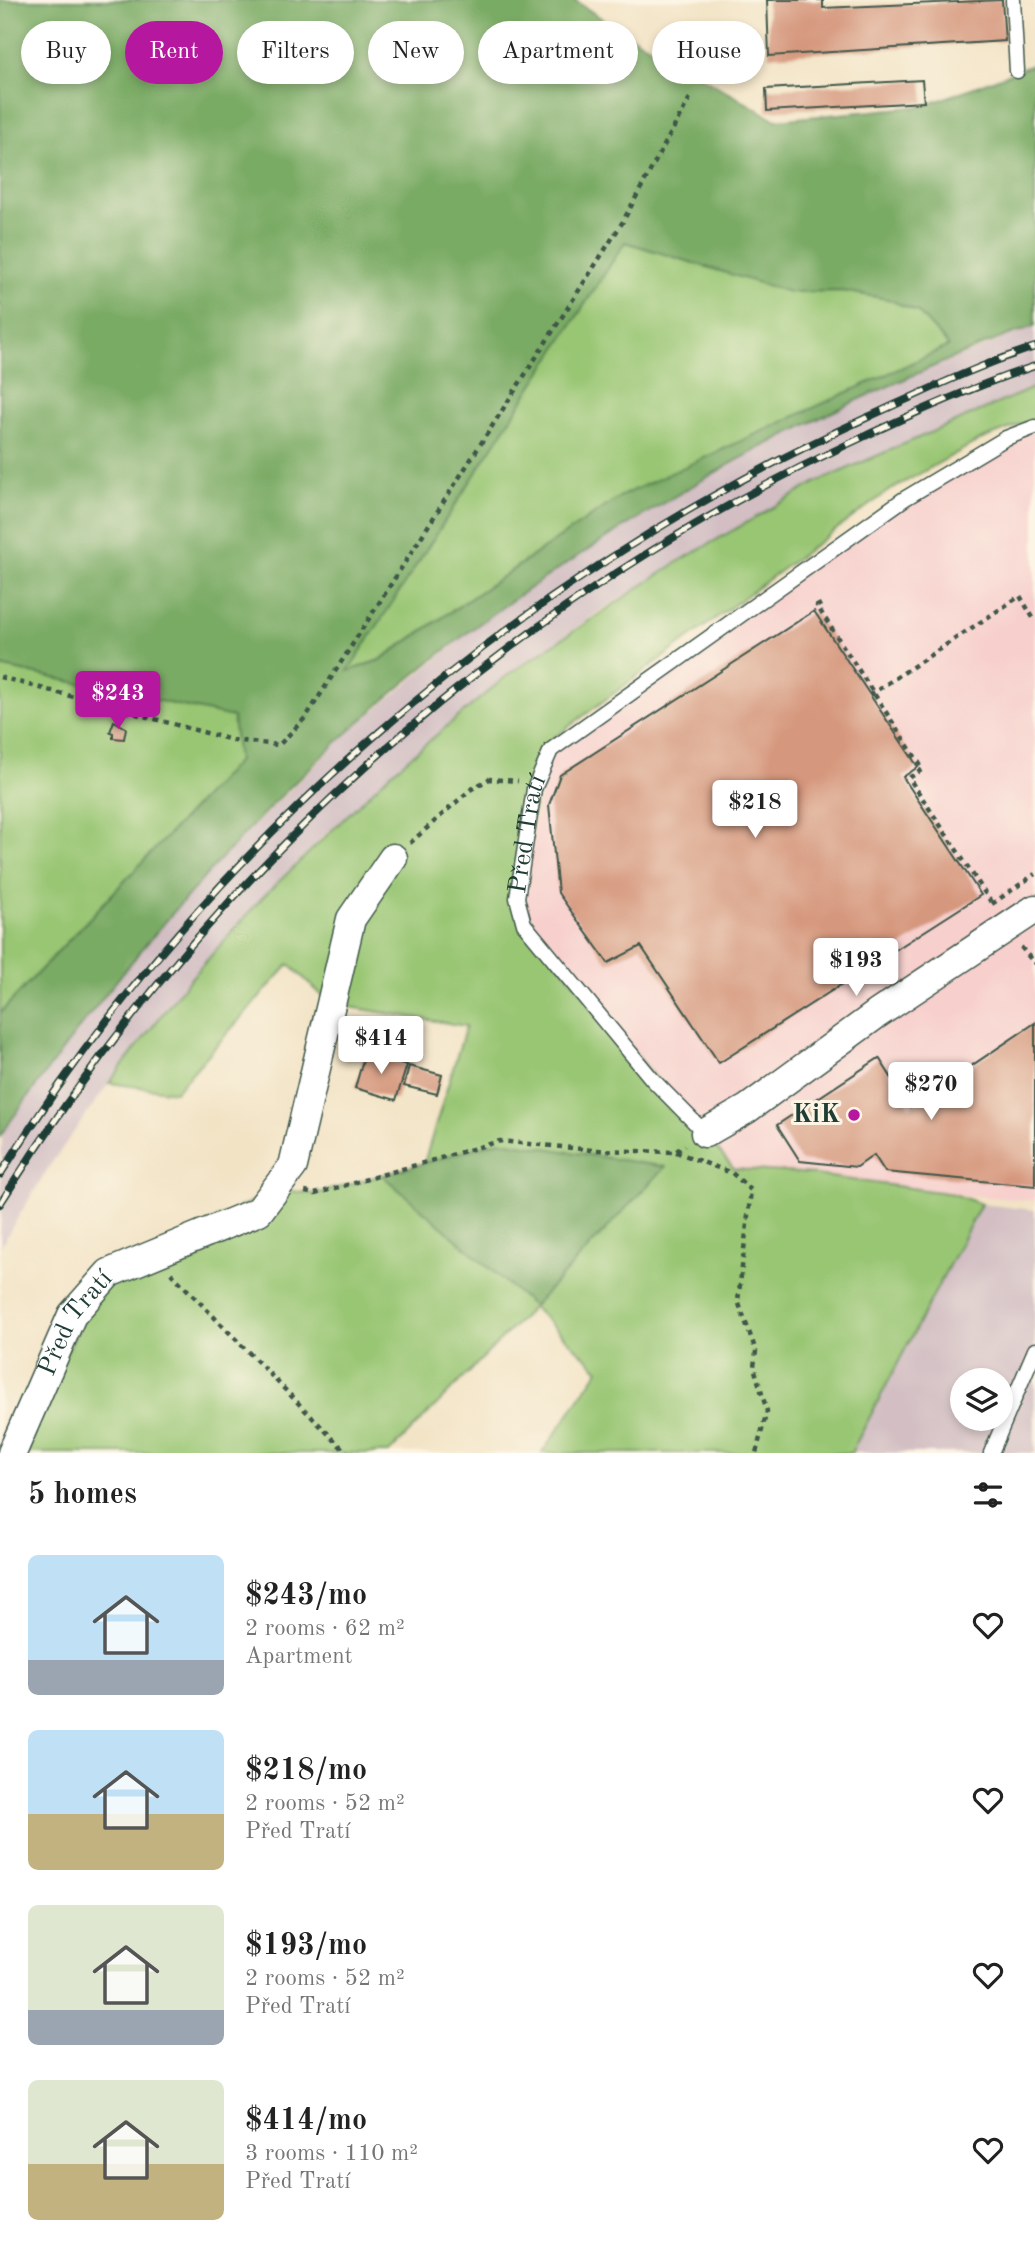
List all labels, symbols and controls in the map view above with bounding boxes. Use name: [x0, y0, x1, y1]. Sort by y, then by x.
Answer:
chip: Buy: [21, 21, 111, 84]
chip: Rent: [125, 21, 223, 84]
chip: Filters: [237, 21, 354, 84]
chip: New: [368, 21, 464, 84]
chip: Apartment: [478, 21, 638, 84]
chip: House: [652, 21, 765, 84]
pin: $243: [77, 672, 159, 731]
text: $243: [91, 682, 145, 705]
street label: Před Tratí: [505, 770, 552, 895]
pin: $218: [714, 780, 796, 840]
text: $218: [728, 791, 782, 814]
pin: $193: [815, 939, 897, 998]
text: $193: [829, 949, 883, 972]
pin: $414: [340, 1016, 422, 1076]
text: $414: [354, 1027, 408, 1050]
pin: $270: [890, 1062, 972, 1122]
text: $270: [904, 1073, 958, 1096]
place label: KiK: [792, 1102, 840, 1128]
marker: KiK: [846, 1107, 862, 1123]
street label: Před Tratí: [34, 1265, 118, 1380]
map controls: [950, 1368, 1013, 1431]
button: layers: [950, 1368, 1013, 1431]
icon: filters: [969, 1476, 1007, 1514]
text: 5 homes: [28, 1480, 137, 1510]
text: $243/mo: [245, 1581, 367, 1611]
icon: home: [84, 1583, 168, 1667]
icon: heart: [969, 1606, 1007, 1644]
text: 2 rooms · 62 m²: [245, 1617, 405, 1640]
text: Apartment: [245, 1645, 353, 1668]
text: $218/mo: [245, 1756, 367, 1786]
icon: home: [84, 1758, 168, 1842]
icon: heart: [969, 1781, 1007, 1819]
text: 2 rooms · 52 m²: [245, 1792, 405, 1815]
text: Před Tratí: [245, 1820, 351, 1843]
text: $193/mo: [245, 1931, 367, 1961]
icon: home: [84, 1933, 168, 2017]
icon: heart: [969, 1956, 1007, 1994]
text: 2 rooms · 52 m²: [245, 1967, 405, 1990]
text: Před Tratí: [245, 1995, 351, 2018]
text: $414/mo: [245, 2106, 367, 2136]
icon: home: [84, 2108, 168, 2192]
icon: heart: [969, 2131, 1007, 2169]
text: 3 rooms · 110 m²: [245, 2142, 418, 2165]
text: Před Tratí: [245, 2170, 351, 2193]

